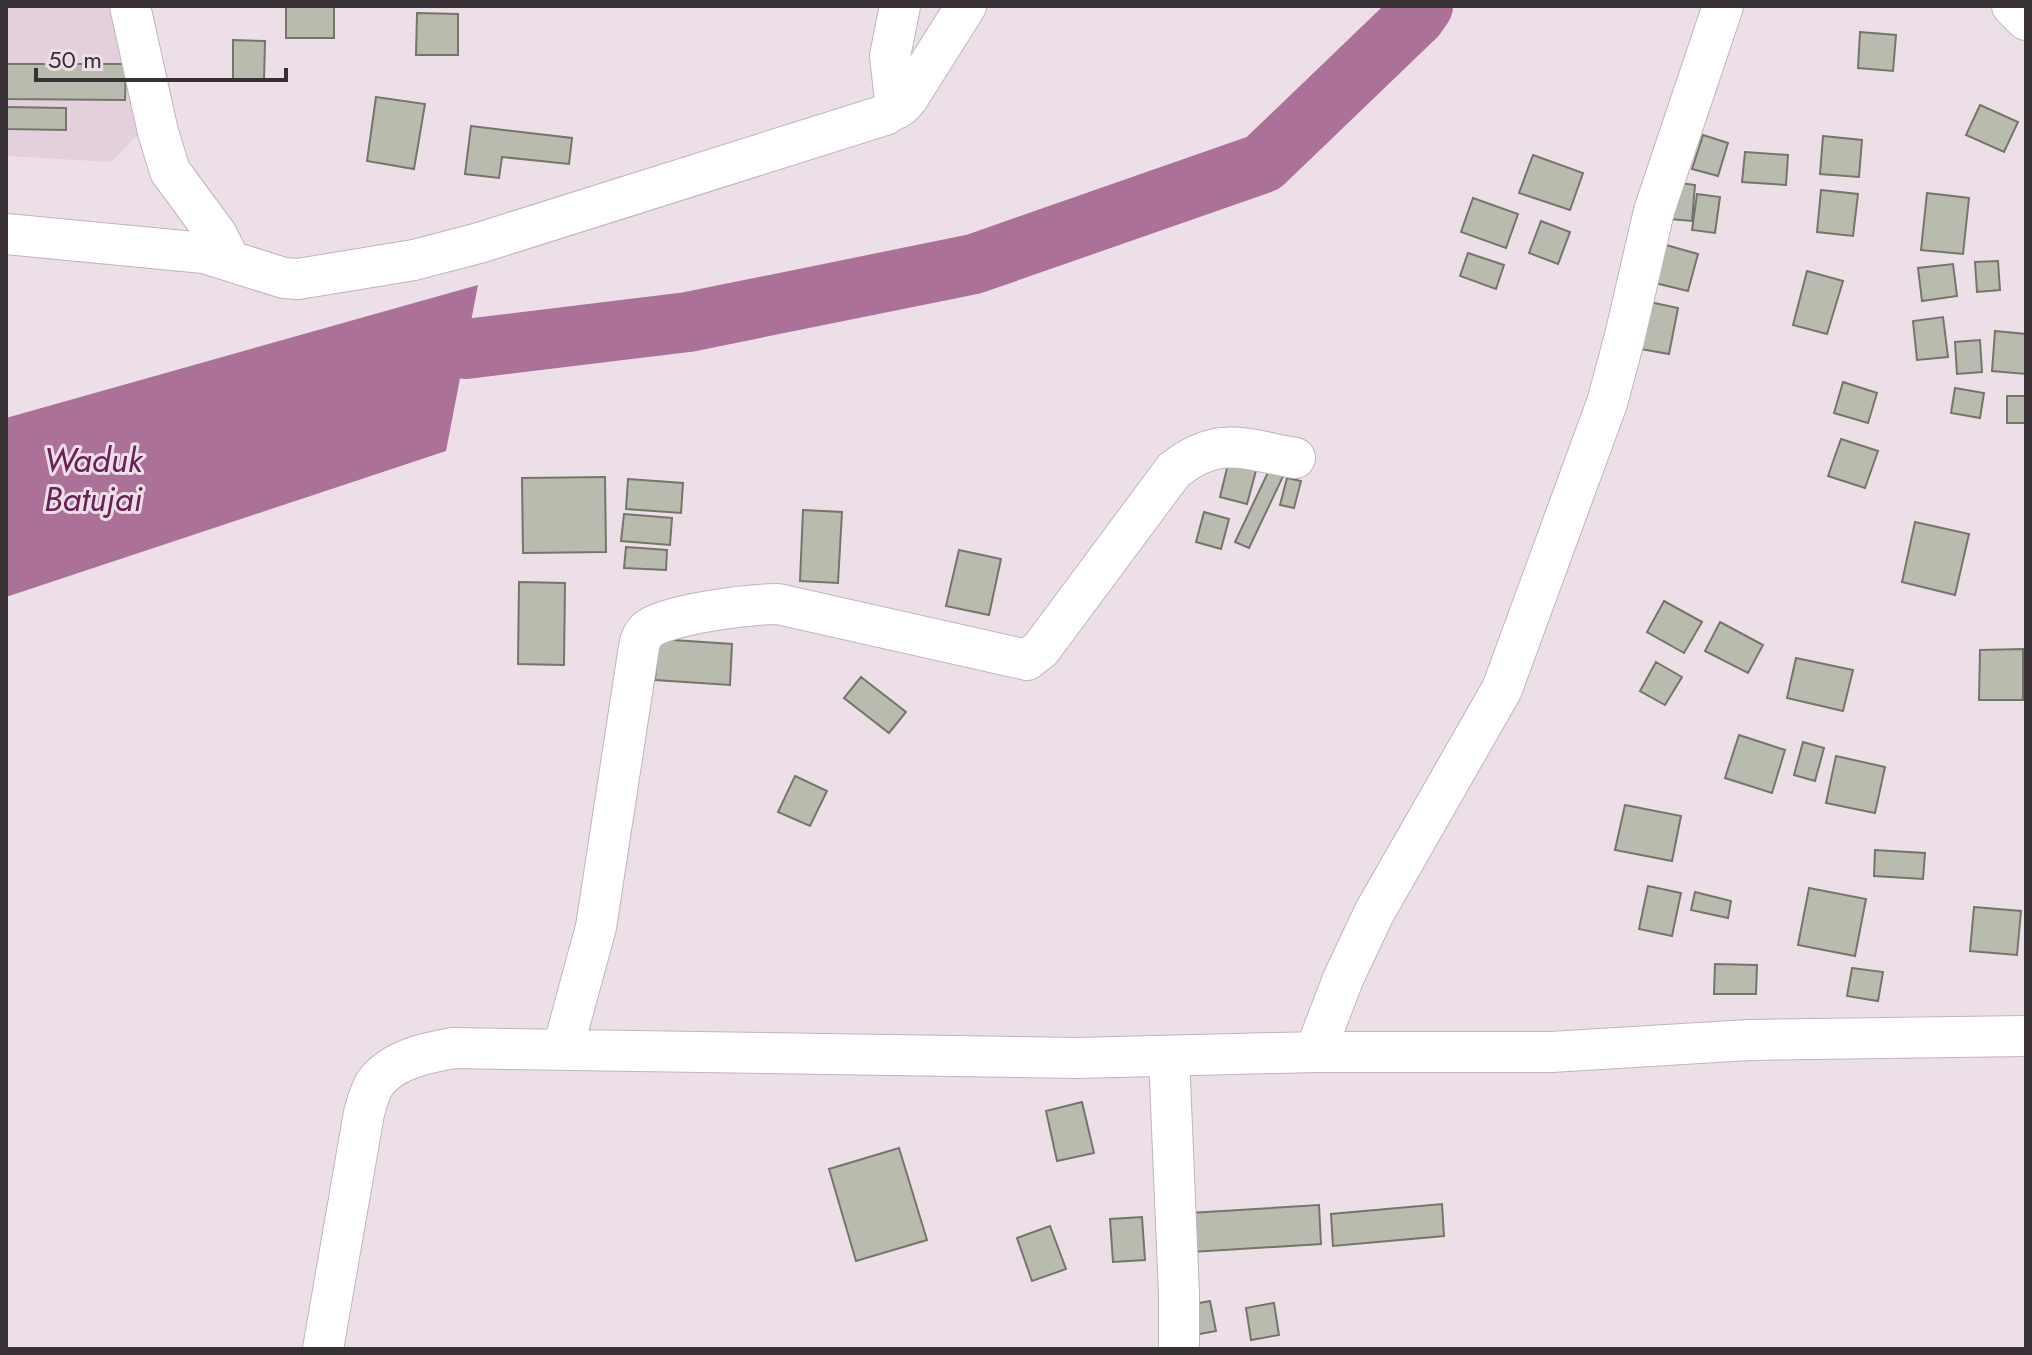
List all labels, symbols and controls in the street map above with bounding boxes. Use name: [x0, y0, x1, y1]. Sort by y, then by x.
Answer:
scale bar: [36, 32, 286, 82]
text: 50 m: [48, 42, 102, 77]
water label: Waduk Batujai: [44, 436, 144, 524]

